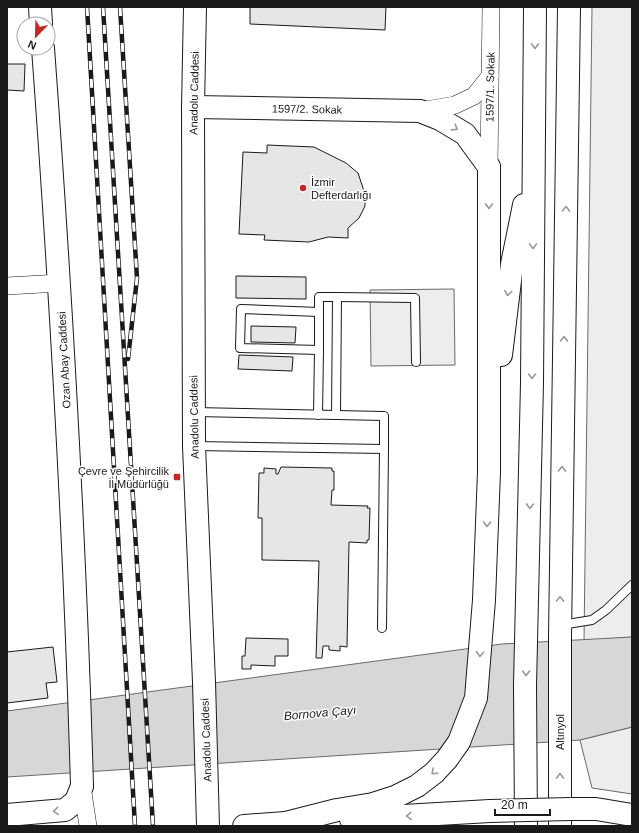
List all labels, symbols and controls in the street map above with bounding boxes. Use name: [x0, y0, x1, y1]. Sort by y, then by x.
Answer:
north arrow: [16, 16, 56, 56]
text: N: [26, 38, 38, 52]
one-way arrow: [531, 43, 539, 49]
street label: Anadolu Caddesi: [187, 51, 201, 135]
street label: 1597/1. Sokak: [483, 51, 497, 122]
street label: 1597/2. Sokak: [272, 102, 343, 116]
one-way arrow: [451, 123, 458, 131]
place label: İzmir Defterdarlığı: [311, 176, 372, 201]
marker: İzmir Defterdarlığı: [298, 183, 308, 193]
one-way arrow: [485, 203, 493, 209]
one-way arrow: [562, 206, 571, 212]
one-way arrow: [529, 243, 537, 249]
one-way arrow: [504, 290, 513, 296]
street label: Ozan Abay Caddesi: [55, 311, 73, 409]
one-way arrow: [560, 336, 568, 342]
one-way arrow: [528, 373, 536, 379]
street label: Anadolu Caddesi: [187, 375, 201, 459]
place label: Çevre ve Şehircilik İl Müdürlüğü: [78, 465, 169, 490]
one-way arrow: [558, 466, 566, 472]
marker: Çevre ve Şehircilik İl Müdürlüğü: [172, 472, 182, 482]
one-way arrow: [526, 503, 534, 509]
one-way arrow: [482, 521, 491, 527]
one-way arrow: [556, 596, 564, 602]
one-way arrow: [476, 651, 485, 657]
one-way arrow: [522, 670, 530, 676]
street label: Anadolu Caddesi: [199, 698, 213, 782]
water label: Bornova Çayı: [283, 703, 357, 723]
street label: Altınyol: [554, 714, 566, 750]
one-way arrow: [432, 767, 439, 774]
one-way arrow: [556, 773, 564, 779]
scale bar: [495, 791, 550, 817]
text: 20 m: [501, 798, 528, 812]
one-way arrow: [53, 806, 59, 815]
one-way arrow: [406, 811, 412, 820]

